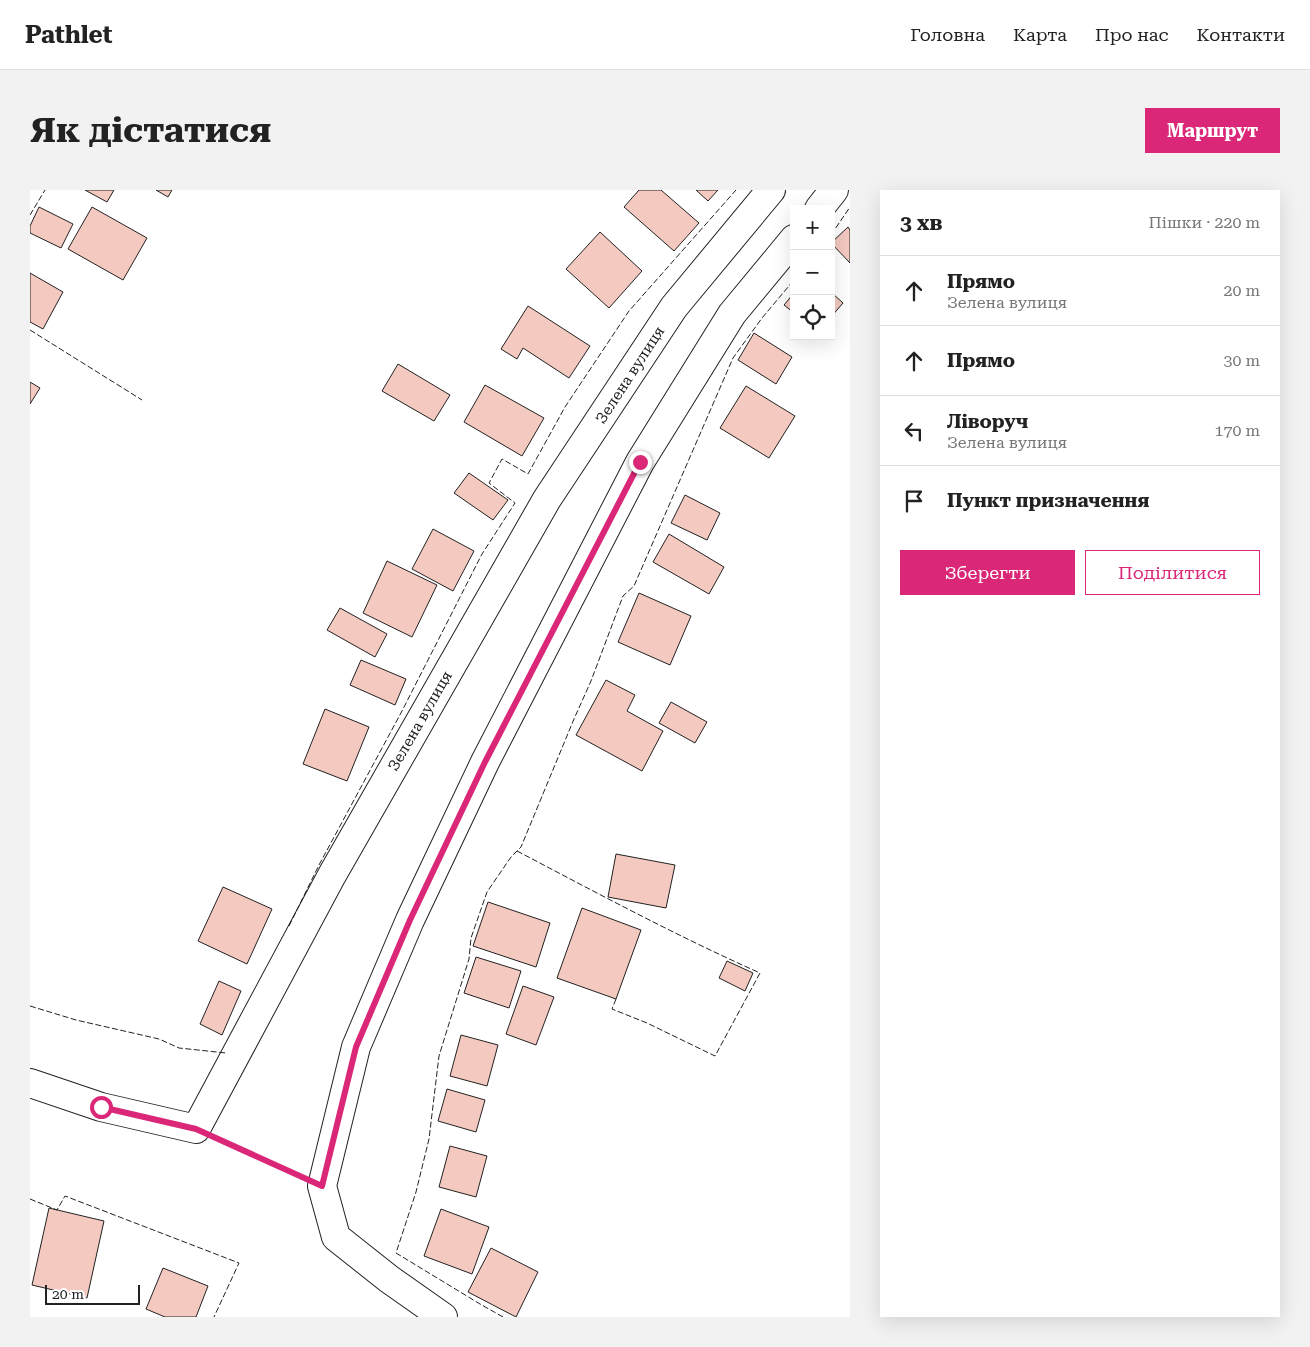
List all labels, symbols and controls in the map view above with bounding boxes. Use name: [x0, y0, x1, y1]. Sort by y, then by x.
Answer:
text: Pathlet: [25, 21, 112, 49]
text: Головна: [910, 24, 985, 45]
text: Карта: [1013, 24, 1067, 45]
text: Про нас: [1095, 24, 1168, 45]
text: Контакти: [1196, 24, 1285, 45]
button: Маршрут: [1145, 108, 1280, 153]
text: Як дістатися: [30, 110, 271, 151]
map controls: [790, 205, 835, 340]
button: +: [790, 205, 835, 250]
text: 3 хв: [900, 211, 943, 235]
text: Пішки · 220 m: [1149, 213, 1260, 232]
button: −: [790, 250, 835, 295]
text: Прямо: [947, 270, 1015, 293]
icon: ahead: [900, 277, 928, 305]
text: 20 m: [1223, 281, 1260, 300]
text: Зелена вулиця: [947, 293, 1067, 312]
button: locate: [790, 295, 835, 340]
street label: Зелена вулиця: [592, 323, 668, 427]
icon: ahead: [900, 347, 928, 375]
text: Прямо: [947, 349, 1015, 372]
text: 30 m: [1223, 351, 1260, 370]
text: Ліворуч: [947, 410, 1028, 433]
icon: left: [900, 417, 928, 445]
text: 170 m: [1214, 421, 1260, 440]
text: Зелена вулиця: [947, 433, 1067, 452]
route end: [629, 451, 652, 474]
icon: arrive: [900, 487, 928, 515]
text: Пункт призначення: [947, 489, 1149, 512]
button: Зберегти: [900, 550, 1075, 595]
button: Поділитися: [1085, 550, 1260, 595]
street label: Зелена вулиця: [384, 668, 456, 774]
route start: [90, 1096, 113, 1119]
scale bar: [45, 1282, 140, 1305]
text: 20 m: [52, 1286, 84, 1302]

